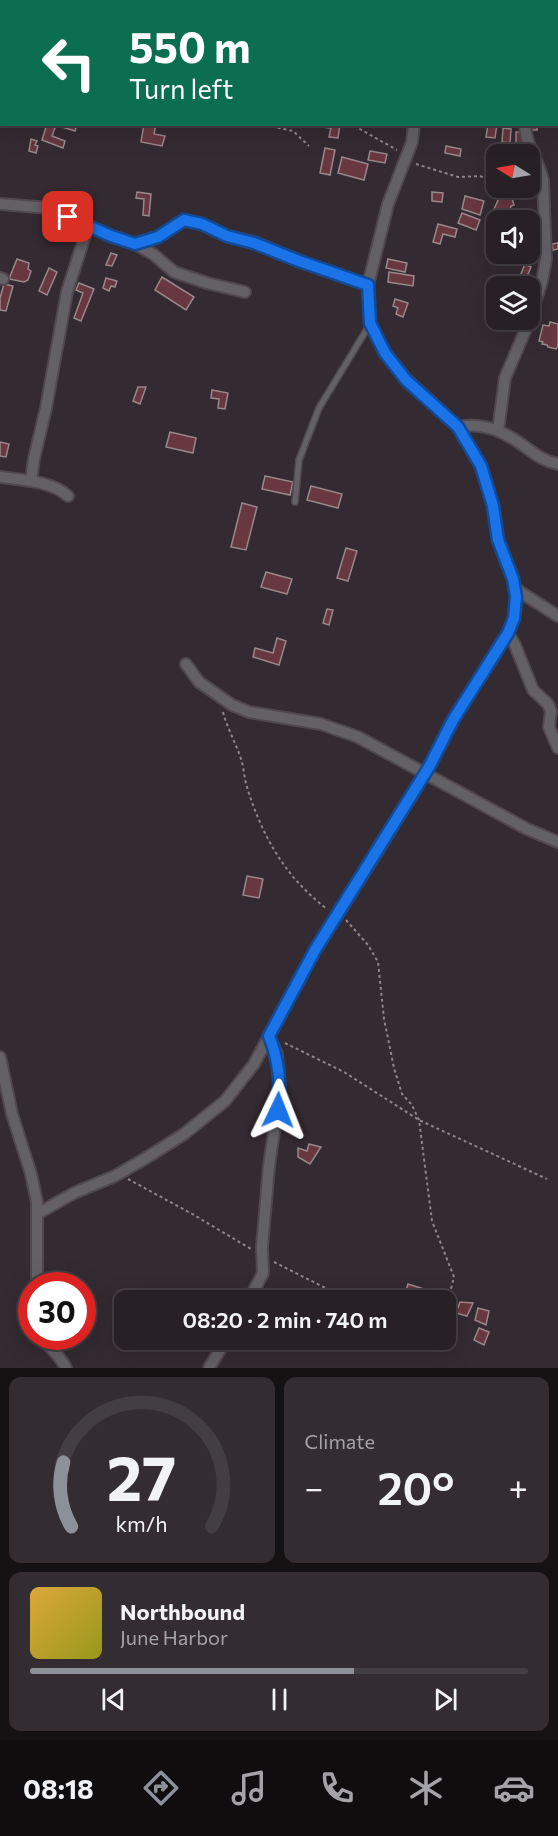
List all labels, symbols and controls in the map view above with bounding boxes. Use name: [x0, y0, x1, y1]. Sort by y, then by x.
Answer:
text: 550 m: [129, 20, 251, 72]
icon: left: [30, 24, 108, 102]
text: Turn left: [129, 72, 233, 105]
north arrow: [486, 144, 540, 198]
map controls: [486, 144, 540, 330]
pin: [42, 191, 93, 242]
icon: arrive: [51, 200, 84, 233]
button: sound: [486, 210, 540, 264]
button: layers: [486, 276, 540, 330]
position arrow: [246, 1078, 310, 1142]
speed limit sign: 30: [18, 1272, 96, 1350]
text: 08:20 · 2 min · 740 m: [183, 1306, 387, 1333]
text: Climate: [305, 1429, 375, 1453]
text: 27: [107, 1438, 176, 1514]
text: 20°: [377, 1459, 454, 1514]
text: −: [305, 1466, 323, 1507]
text: +: [509, 1466, 528, 1507]
text: km/h: [116, 1510, 168, 1536]
text: Northbound: [120, 1598, 245, 1625]
text: June Harbor: [120, 1625, 228, 1649]
icon: previous: [97, 1683, 130, 1716]
icon: pause: [263, 1683, 296, 1716]
icon: next: [429, 1683, 462, 1716]
icon: directions: [140, 1767, 182, 1809]
icon: music: [228, 1767, 270, 1809]
icon: phone: [316, 1767, 358, 1809]
icon: climate: [405, 1767, 447, 1809]
icon: car: [493, 1767, 535, 1809]
text: 08:18: [23, 1772, 94, 1805]

